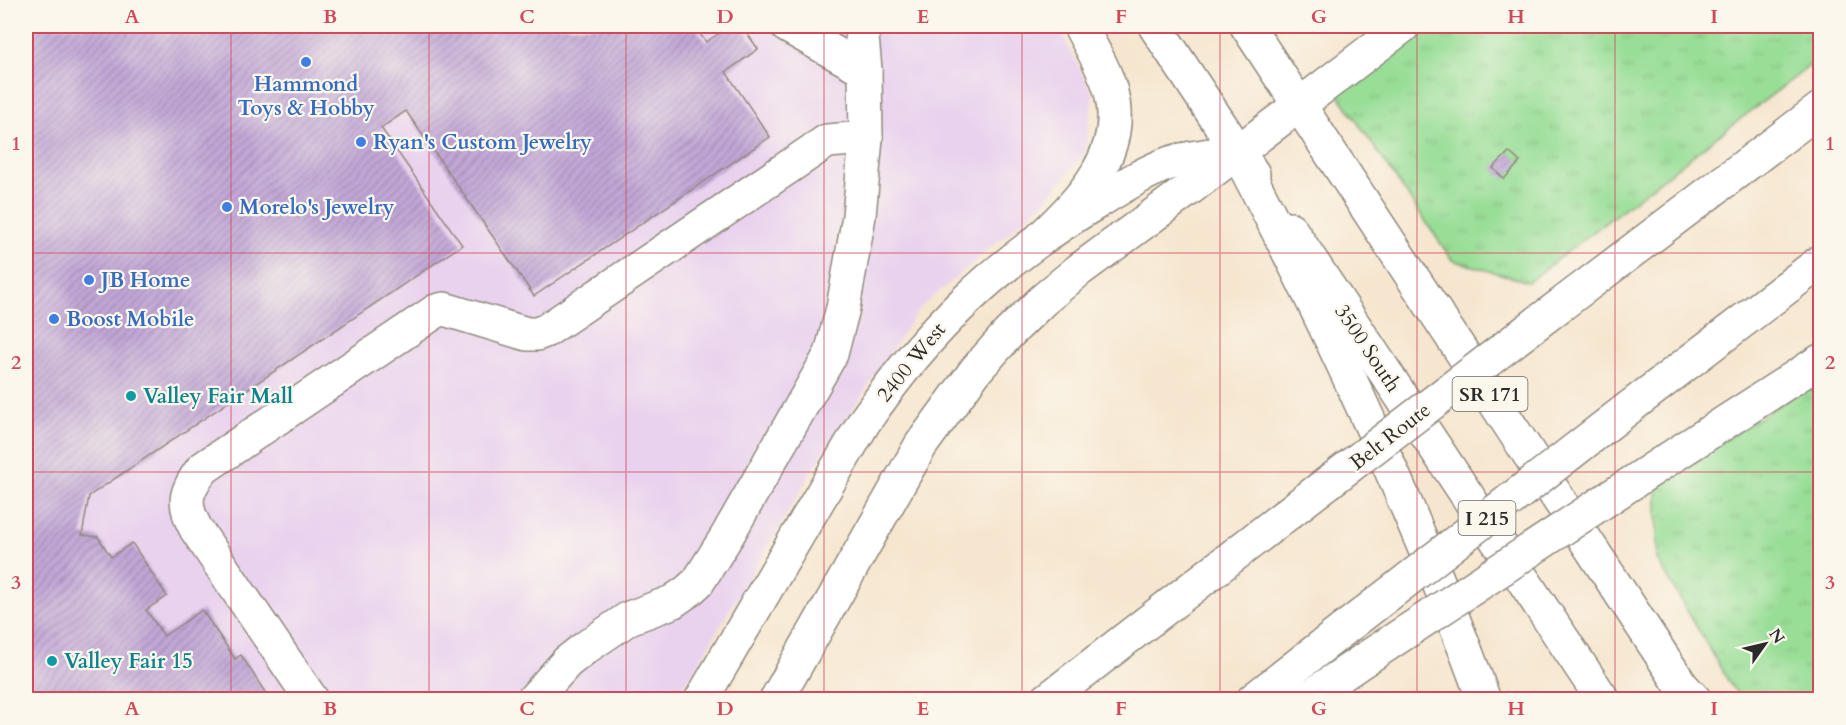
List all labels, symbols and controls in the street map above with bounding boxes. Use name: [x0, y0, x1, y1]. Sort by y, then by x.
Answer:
text: A: [124, 3, 140, 30]
text: B: [323, 3, 337, 30]
text: C: [519, 3, 535, 30]
text: D: [716, 3, 734, 30]
text: E: [917, 3, 929, 30]
text: F: [1115, 3, 1127, 30]
text: G: [1311, 3, 1327, 30]
text: H: [1507, 3, 1525, 30]
text: I: [1710, 3, 1718, 30]
marker: Hammond Toys & Hobby: [299, 55, 313, 69]
place label: Hammond Toys & Hobby: [237, 70, 375, 123]
place label: Ryan's Custom Jewelry: [373, 128, 592, 157]
text: 1: [11, 130, 21, 157]
text: 1: [1825, 130, 1835, 157]
marker: Ryan's Custom Jewelry: [354, 135, 368, 149]
place label: Morelo's Jewelry: [239, 193, 394, 222]
marker: Morelo's Jewelry: [220, 200, 234, 214]
place label: JB Home: [98, 266, 190, 295]
marker: JB Home: [82, 273, 96, 287]
street label: 3500 South: [1328, 299, 1408, 398]
place label: Boost Mobile: [66, 305, 194, 334]
marker: Boost Mobile: [47, 312, 61, 326]
street label: 2400 West: [870, 316, 953, 408]
text: 2: [11, 349, 21, 376]
text: 2: [1825, 349, 1835, 376]
road number: SR 171: [1452, 377, 1528, 411]
place label: Valley Fair Mall: [143, 382, 293, 411]
marker: Valley Fair Mall: [124, 389, 138, 403]
street label: Belt Route: [1344, 396, 1437, 477]
road number: I 215: [1458, 501, 1516, 535]
text: 3: [11, 569, 21, 596]
text: 3: [1825, 569, 1835, 596]
north arrow: [1735, 614, 1795, 674]
text: N: [1764, 624, 1790, 648]
place label: Valley Fair 15: [64, 647, 193, 676]
marker: Valley Fair 15: [45, 654, 59, 668]
text: A: [124, 695, 140, 722]
text: B: [323, 695, 337, 722]
text: C: [519, 695, 535, 722]
text: D: [716, 695, 734, 722]
text: E: [917, 695, 929, 722]
text: F: [1115, 695, 1127, 722]
text: G: [1311, 695, 1327, 722]
text: H: [1507, 695, 1525, 722]
text: I: [1710, 695, 1718, 722]

